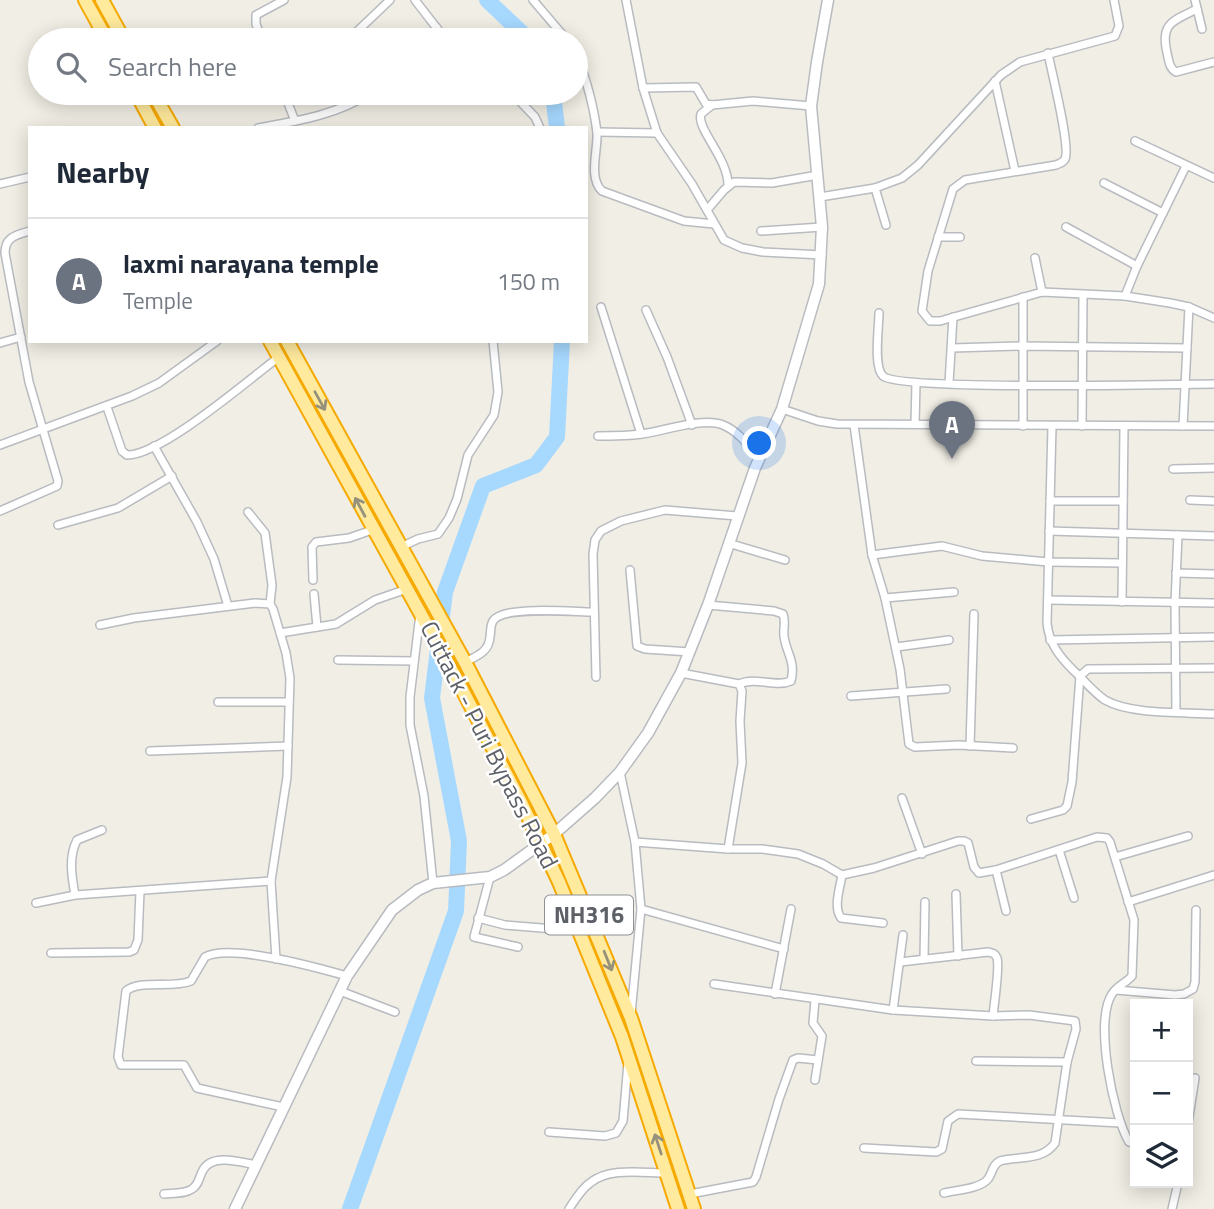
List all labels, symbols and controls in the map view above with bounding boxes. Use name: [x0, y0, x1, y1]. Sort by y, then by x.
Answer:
search box: [28, 28, 588, 105]
text: Search here: [108, 47, 237, 86]
icon: search: [52, 48, 90, 86]
text: Nearby: [56, 149, 149, 195]
text: laxmi narayana temple: [123, 244, 379, 283]
text: A: [72, 264, 86, 299]
text: 150 m: [497, 264, 560, 299]
text: Temple: [123, 283, 193, 318]
one-way arrow: [314, 390, 327, 411]
pin: A: [929, 401, 975, 459]
your location: [742, 426, 776, 460]
one-way arrow: [353, 497, 367, 517]
street label: Cuttack - Puri Bypass Road: [412, 614, 568, 875]
road number: NH316: [545, 896, 633, 934]
one-way arrow: [602, 950, 615, 971]
map controls: [1130, 999, 1193, 1188]
button: +: [1130, 999, 1193, 1062]
button: −: [1130, 1062, 1193, 1125]
button: layers: [1130, 1125, 1193, 1188]
one-way arrow: [651, 1133, 664, 1155]

